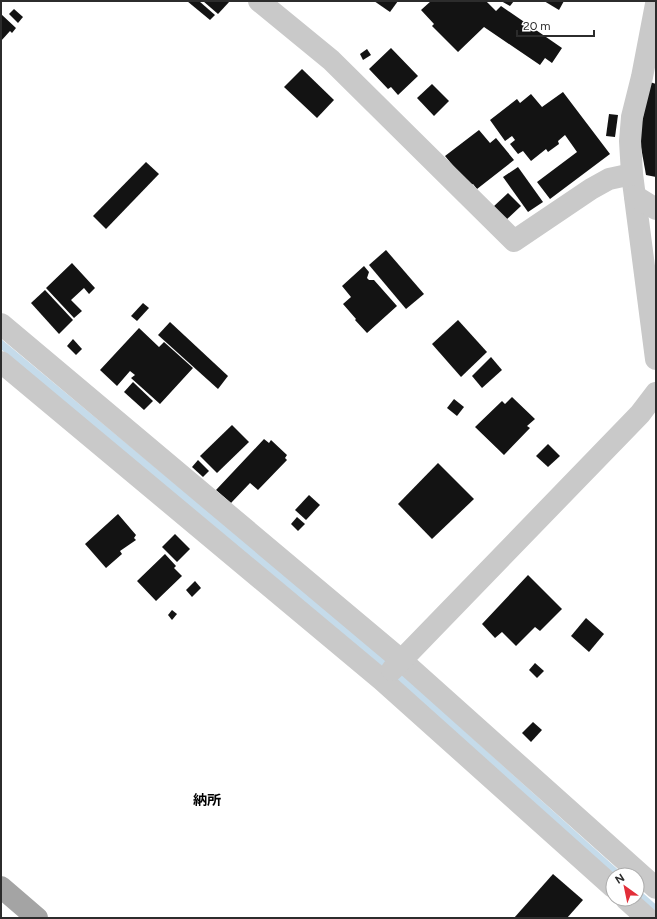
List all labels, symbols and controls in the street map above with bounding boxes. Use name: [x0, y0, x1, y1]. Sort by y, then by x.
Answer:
scale bar: [517, 12, 594, 38]
text: 20 m: [523, 19, 551, 33]
district label: 納所: [193, 792, 221, 809]
north arrow: [605, 867, 645, 907]
text: N: [613, 871, 627, 887]

